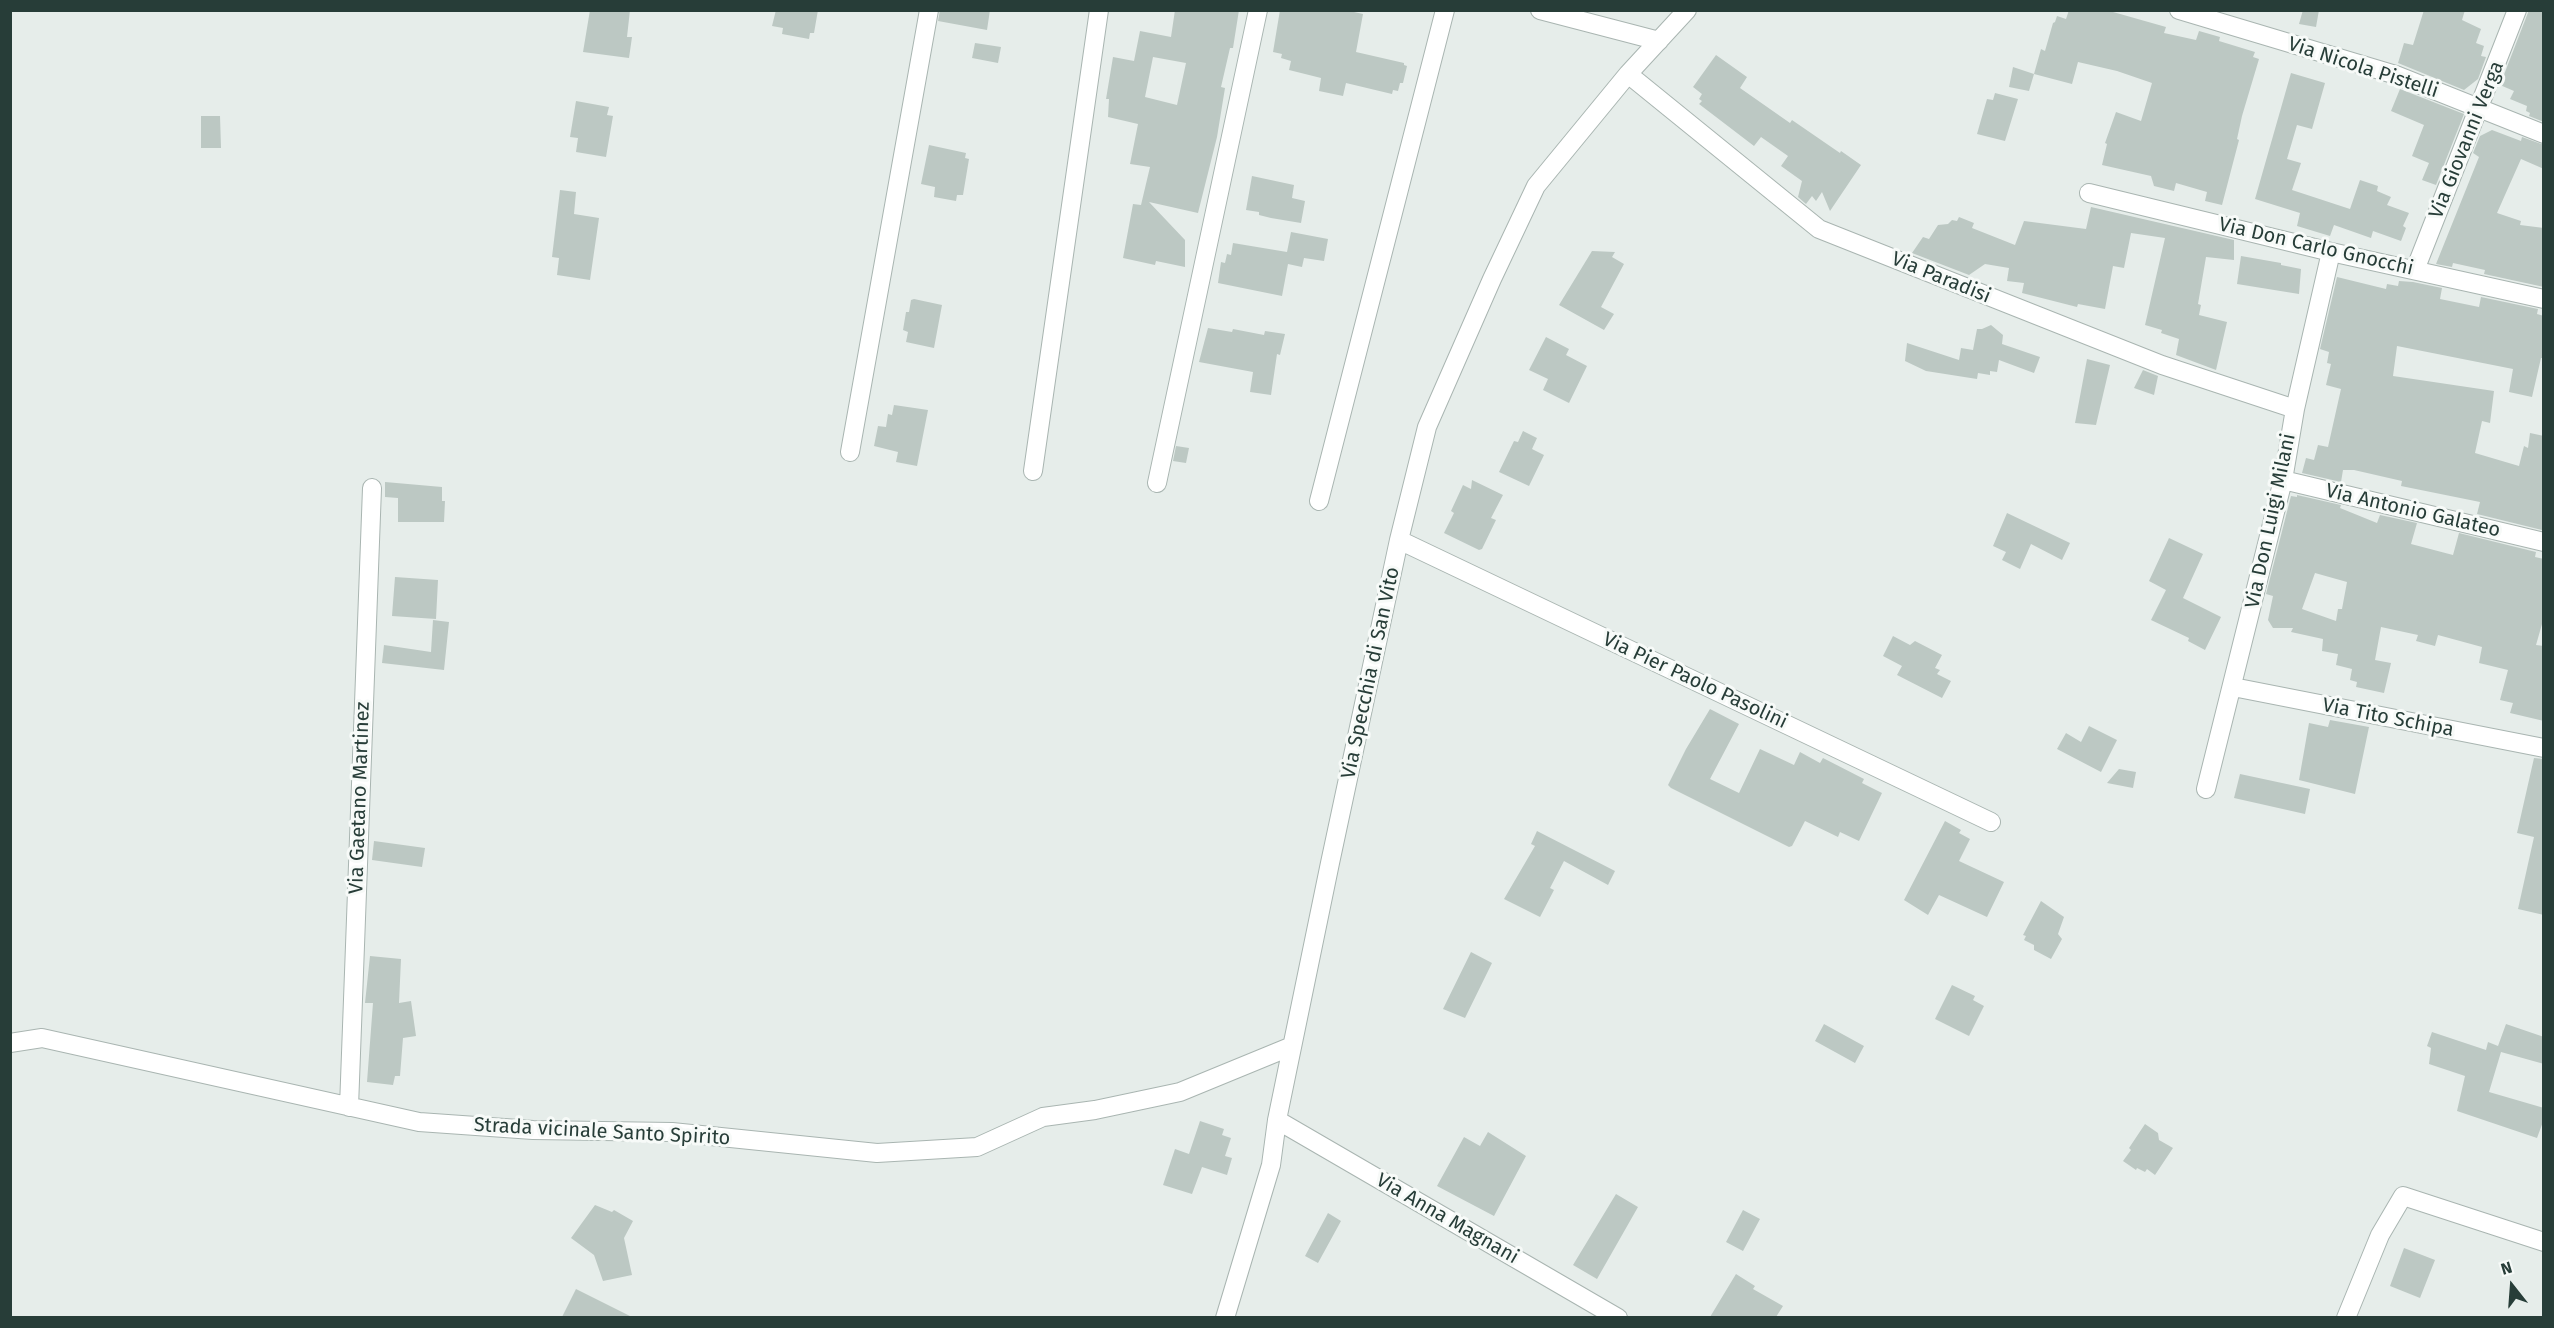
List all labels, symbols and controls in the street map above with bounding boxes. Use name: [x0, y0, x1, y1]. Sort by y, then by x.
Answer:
street label: Via Nicola Pistelli: [2285, 32, 2441, 104]
street label: Via Giovanni Verga: [2425, 58, 2509, 222]
street label: Via Don Carlo Gnocchi: [2216, 213, 2416, 281]
street label: Via Paradisi: [1888, 247, 1994, 309]
street label: Via Don Luigi Milani: [2241, 431, 2301, 611]
street label: Via Antonio Galateo: [2323, 479, 2503, 543]
street label: Via Specchia di San Vito: [1337, 565, 1405, 781]
street label: Via Pier Paolo Pasolini: [1599, 628, 1791, 734]
street label: Via Tito Schipa: [2320, 694, 2456, 742]
street label: Via Gaetano Martinez: [345, 702, 375, 894]
street label: Strada vicinale Santo Spirito: [473, 1113, 731, 1151]
street label: Via Anna Magnani: [1371, 1168, 1523, 1270]
north arrow: [2482, 1256, 2542, 1316]
text: N: [2499, 1258, 2514, 1279]

